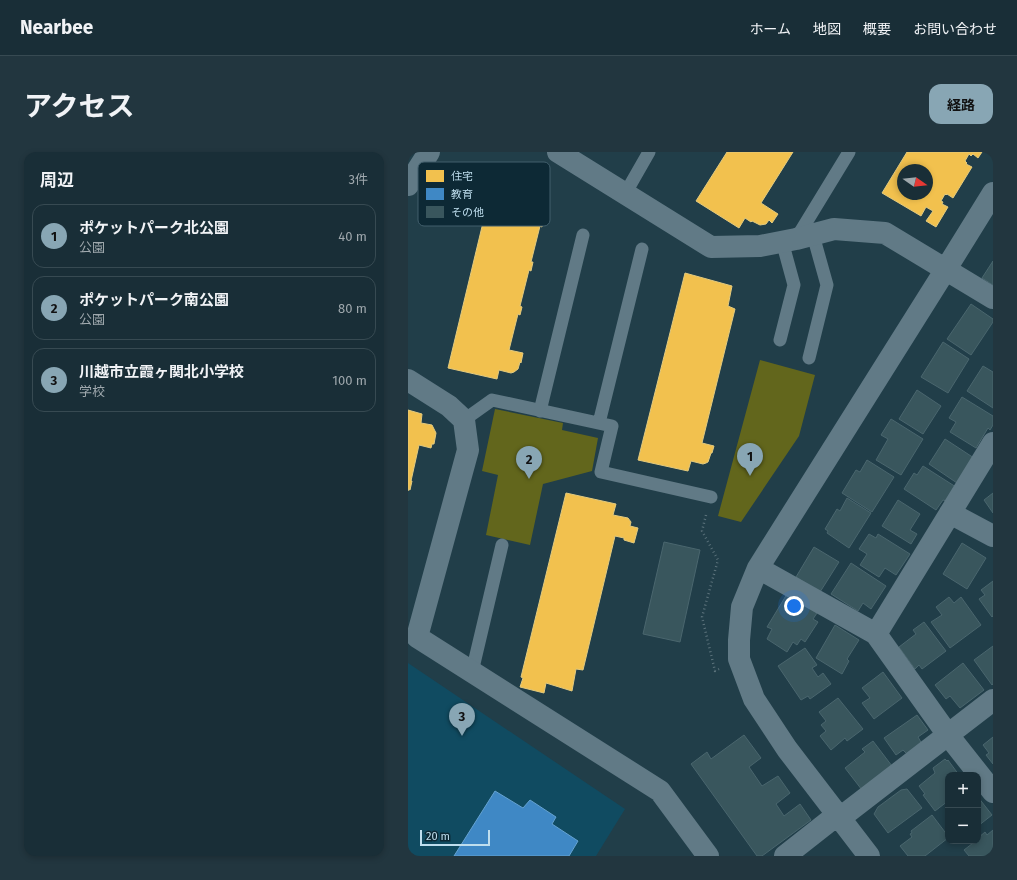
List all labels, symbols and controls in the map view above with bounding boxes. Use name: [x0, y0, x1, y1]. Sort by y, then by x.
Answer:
text: Nearbee: [20, 16, 93, 39]
text: ホーム: [749, 21, 791, 38]
text: 地図: [813, 21, 841, 38]
text: 概要: [863, 21, 891, 38]
text: お問い合わせ: [913, 21, 997, 38]
button: 経路: [929, 84, 993, 124]
text: アクセス: [24, 90, 135, 123]
legend: [418, 162, 550, 226]
north arrow: [897, 164, 933, 200]
text: 周辺: [40, 170, 74, 191]
text: 住宅: [451, 170, 473, 183]
text: 3件: [349, 172, 368, 187]
text: 教育: [451, 188, 473, 201]
text: その他: [451, 206, 484, 219]
text: ポケットパーク北公園: [79, 219, 229, 237]
text: 1: [51, 229, 57, 244]
text: 40 m: [338, 229, 367, 244]
text: 公園: [79, 240, 105, 255]
text: ポケットパーク南公園: [79, 291, 229, 309]
text: 2: [51, 301, 57, 316]
text: 80 m: [338, 301, 367, 316]
text: 公園: [79, 312, 105, 327]
text: 川越市立霞ヶ関北小学校: [79, 363, 244, 381]
text: 3: [51, 373, 57, 388]
text: 100 m: [332, 373, 367, 388]
text: 学校: [79, 384, 105, 399]
pin: 1: [737, 443, 763, 476]
pin: 2: [516, 446, 542, 479]
your location: [784, 596, 804, 616]
pin: 3: [449, 703, 475, 736]
map controls: [945, 772, 981, 844]
button: +: [945, 772, 981, 808]
button: −: [945, 808, 981, 844]
scale bar: [420, 828, 490, 847]
text: 20 m: [426, 830, 450, 843]

